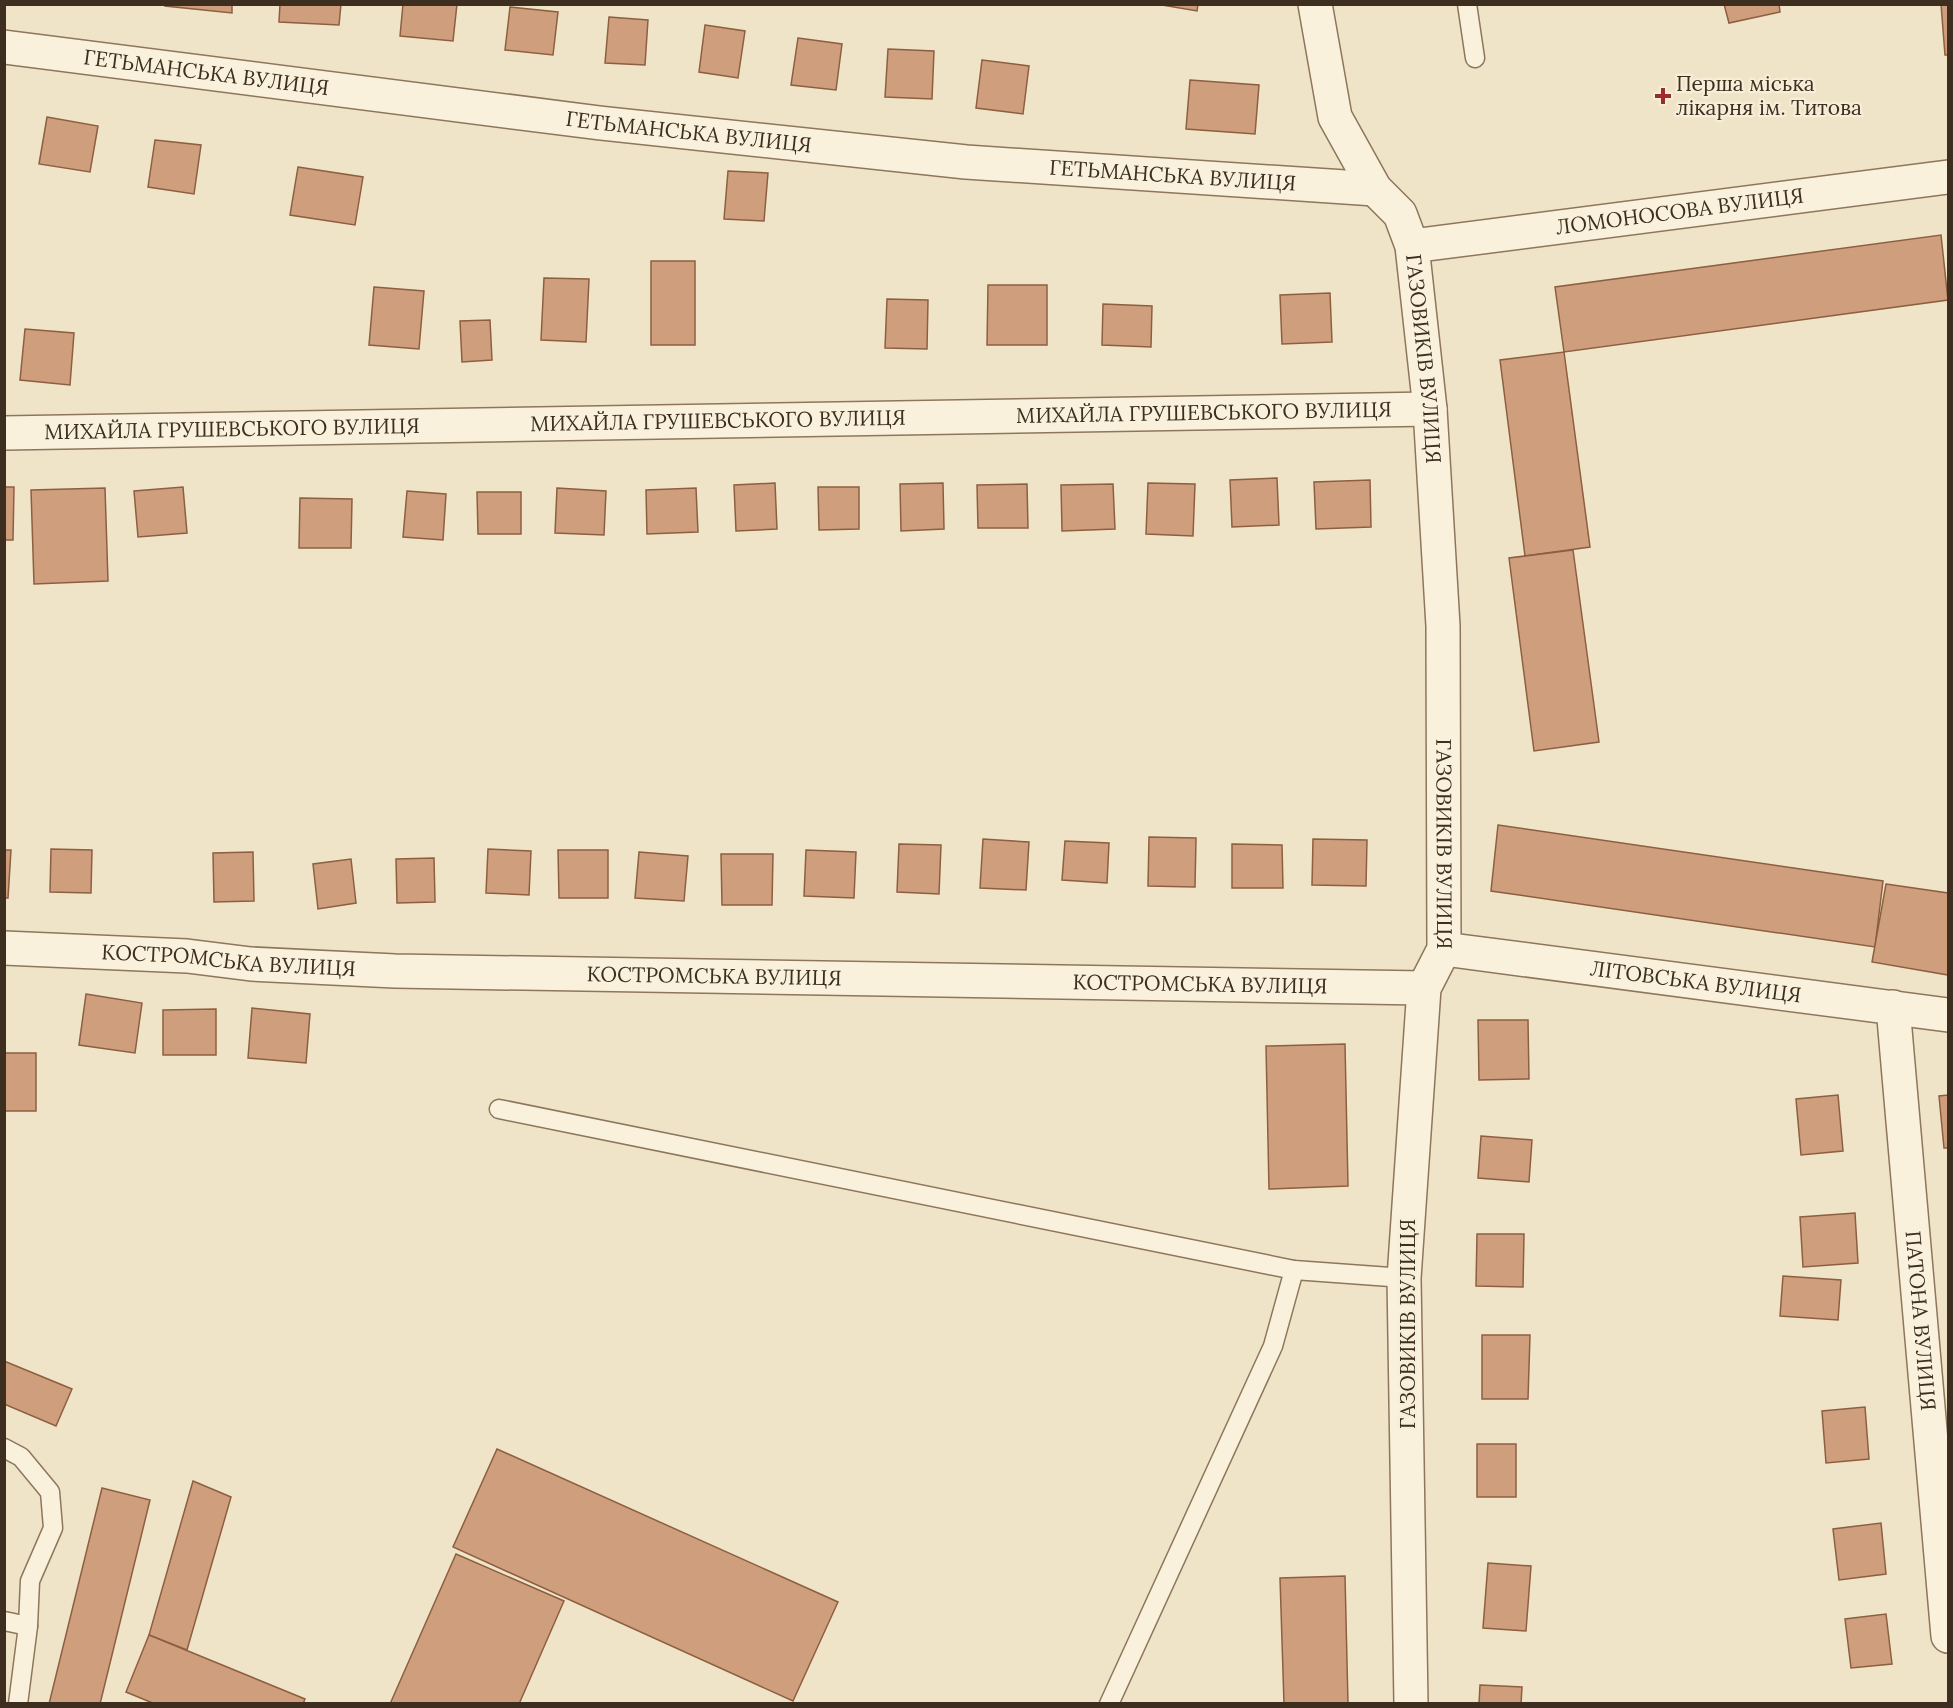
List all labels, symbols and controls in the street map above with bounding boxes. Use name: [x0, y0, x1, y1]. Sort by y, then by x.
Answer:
street label: ГЕТЬМАНСЬКА ВУЛИЦЯ: [82, 43, 331, 101]
place label: Перша міська лікарня ім. Титова: [1676, 70, 1862, 121]
marker: Перша міська лікарня ім. Титова: [1654, 87, 1672, 105]
street label: ГЕТЬМАНСЬКА ВУЛИЦЯ: [564, 105, 813, 158]
street label: ГЕТЬМАНСЬКА ВУЛИЦЯ: [1048, 154, 1297, 197]
street label: ЛОМОНОСОВА ВУЛИЦЯ: [1554, 182, 1805, 240]
street label: ГАЗОВИКІВ ВУЛИЦЯ: [1400, 252, 1447, 464]
street label: МИХАЙЛА ГРУШЕВСЬКОГО ВУЛИЦЯ: [1016, 396, 1392, 429]
street label: МИХАЙЛА ГРУШЕВСЬКОГО ВУЛИЦЯ: [530, 404, 906, 437]
street label: МИХАЙЛА ГРУШЕВСЬКОГО ВУЛИЦЯ: [44, 412, 420, 445]
street label: ГАЗОВИКІВ ВУЛИЦЯ: [1430, 739, 1458, 949]
street label: КОСТРОМСЬКА ВУЛИЦЯ: [101, 938, 356, 982]
street label: ЛІТОВСЬКА ВУЛИЦЯ: [1589, 954, 1803, 1009]
street label: КОСТРОМСЬКА ВУЛИЦЯ: [586, 960, 842, 991]
street label: КОСТРОМСЬКА ВУЛИЦЯ: [1072, 968, 1328, 999]
street label: ГАЗОВИКІВ ВУЛИЦЯ: [1394, 1219, 1421, 1429]
street label: ПАТОНА ВУЛИЦЯ: [1900, 1230, 1942, 1412]

